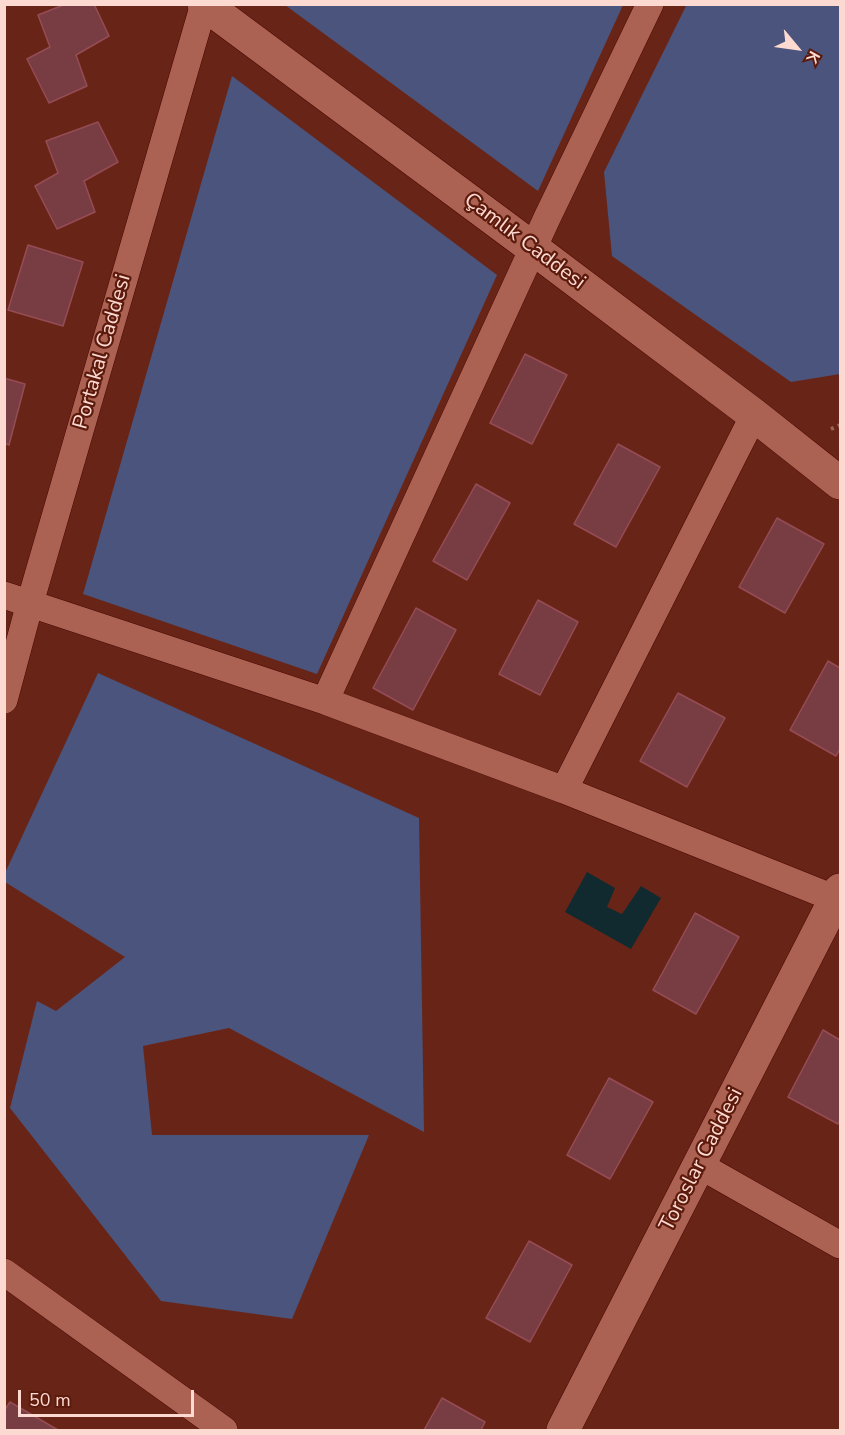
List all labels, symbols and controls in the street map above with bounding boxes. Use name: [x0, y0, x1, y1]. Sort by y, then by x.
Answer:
north arrow: [767, 18, 827, 78]
text: K: [801, 47, 825, 67]
street label: Çamlık Caddesi: [458, 188, 590, 296]
street label: Portakal Caddesi: [69, 272, 137, 432]
street label: Toroslar Caddesi: [655, 1084, 749, 1236]
scale bar: [21, 1378, 196, 1416]
text: 50 m: [29, 1388, 71, 1412]

